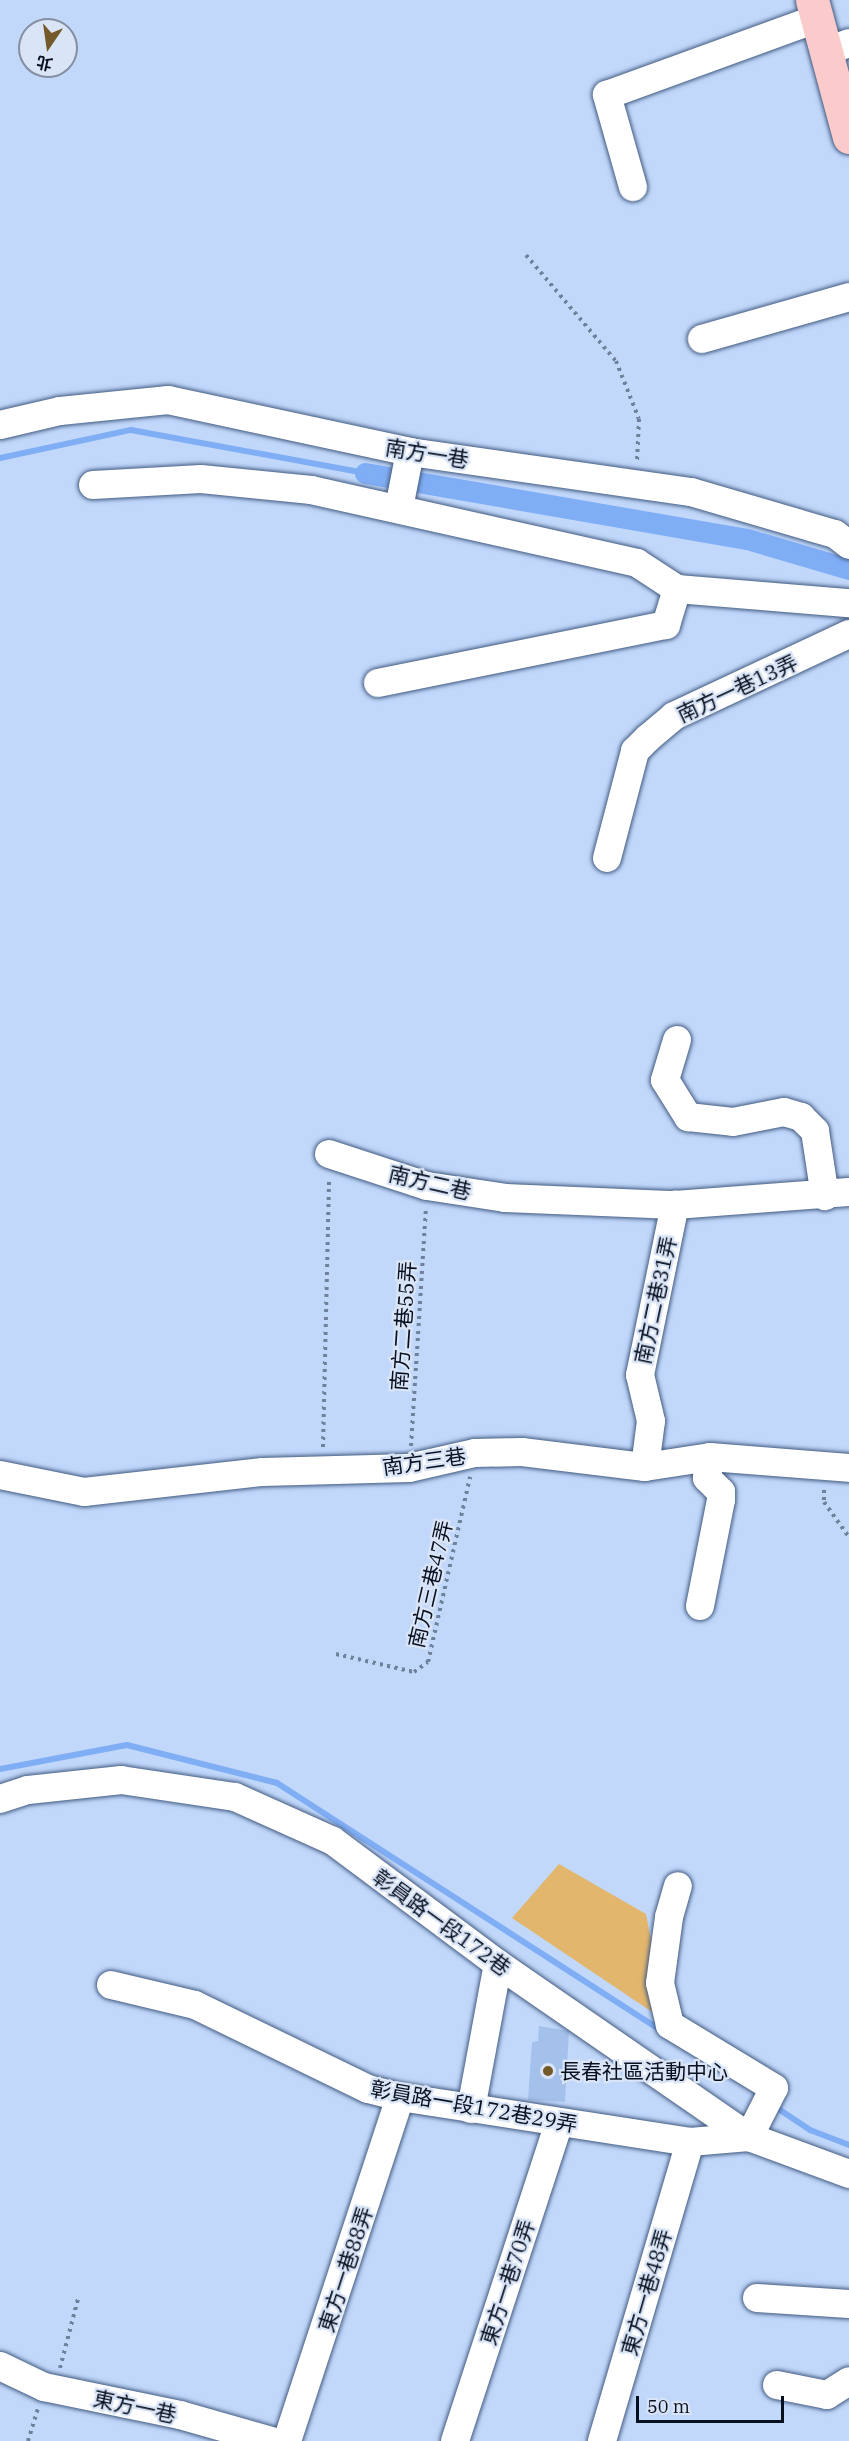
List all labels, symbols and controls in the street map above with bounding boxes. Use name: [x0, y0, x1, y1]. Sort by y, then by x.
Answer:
north arrow: [18, 18, 78, 78]
text: 北: [34, 52, 54, 75]
street label: 南方一巷: [384, 434, 470, 472]
street label: 南方一巷13弄: [673, 649, 801, 727]
street label: 南方二巷: [386, 1160, 474, 1204]
street label: 南方二巷31弄: [629, 1234, 681, 1366]
street label: 南方二巷55弄: [386, 1260, 420, 1392]
street label: 南方三巷: [381, 1443, 467, 1479]
street label: 南方三巷47弄: [403, 1518, 457, 1650]
street label: 彰員路一段172巷: [368, 1864, 516, 1980]
place label: 長春社區活動中心: [560, 2058, 728, 2084]
marker: 長春社區活動中心: [541, 2064, 555, 2078]
street label: 彰員路一段172巷29弄: [368, 2075, 580, 2137]
street label: 東方一巷88弄: [313, 2203, 377, 2335]
street label: 東方一巷70弄: [475, 2216, 539, 2348]
street label: 東方一巷48弄: [616, 2226, 676, 2358]
scale bar: [639, 2384, 788, 2422]
street label: 東方一巷: [91, 2385, 179, 2427]
text: 50 m: [647, 2395, 690, 2418]

